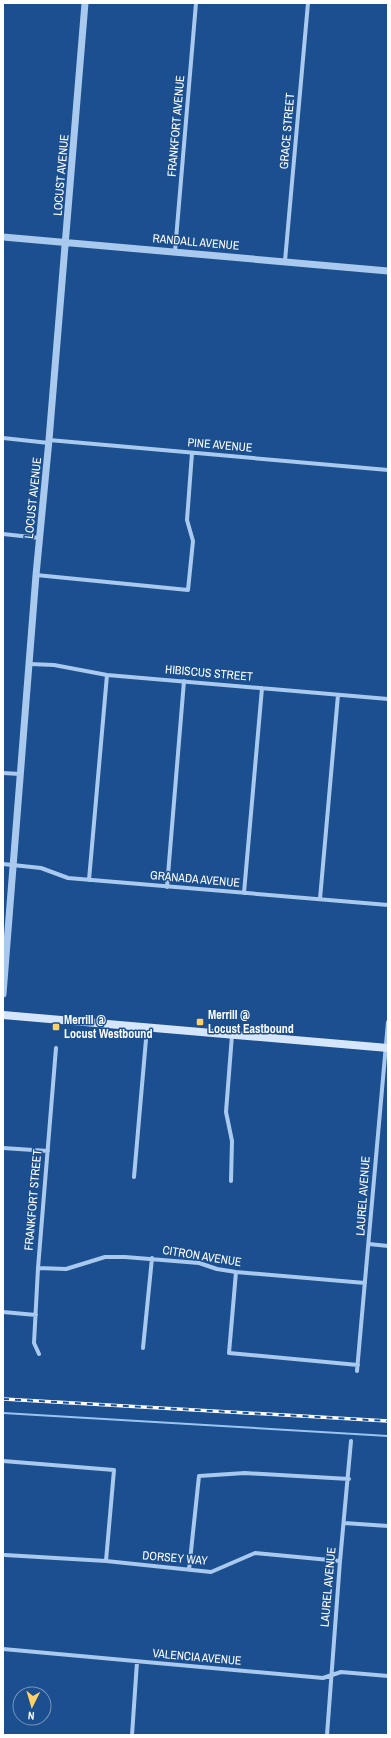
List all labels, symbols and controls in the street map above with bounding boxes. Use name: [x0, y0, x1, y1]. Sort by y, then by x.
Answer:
street label: FRANKFORT AVENUE: [164, 75, 188, 177]
street label: GRACE STREET: [276, 92, 298, 170]
street label: LOCUST AVENUE: [49, 134, 73, 216]
street label: RANDALL AVENUE: [152, 230, 240, 254]
street label: PINE AVENUE: [187, 434, 253, 456]
street label: LOCUST AVENUE: [21, 457, 45, 539]
street label: HIBISCUS STREET: [164, 661, 254, 685]
street label: GRANADA AVENUE: [149, 867, 241, 891]
place label: Merrill @ Locust Eastbound: [208, 1007, 294, 1037]
place label: Merrill @ Locust Westbound: [64, 1012, 152, 1042]
marker: Merrill @ Locust Eastbound: [195, 1017, 205, 1027]
marker: Merrill @ Locust Westbound: [51, 1022, 61, 1032]
street label: FRANKFORT STREET: [21, 1149, 45, 1251]
street label: LAUREL AVENUE: [352, 1156, 374, 1236]
street label: CITRON AVENUE: [161, 1242, 243, 1270]
street label: DORSEY WAY: [142, 1547, 209, 1569]
street label: LAUREL AVENUE: [317, 1547, 339, 1627]
street label: VALENCIA AVENUE: [152, 1645, 242, 1669]
north arrow: [12, 1686, 52, 1726]
text: N: [27, 1709, 35, 1723]

